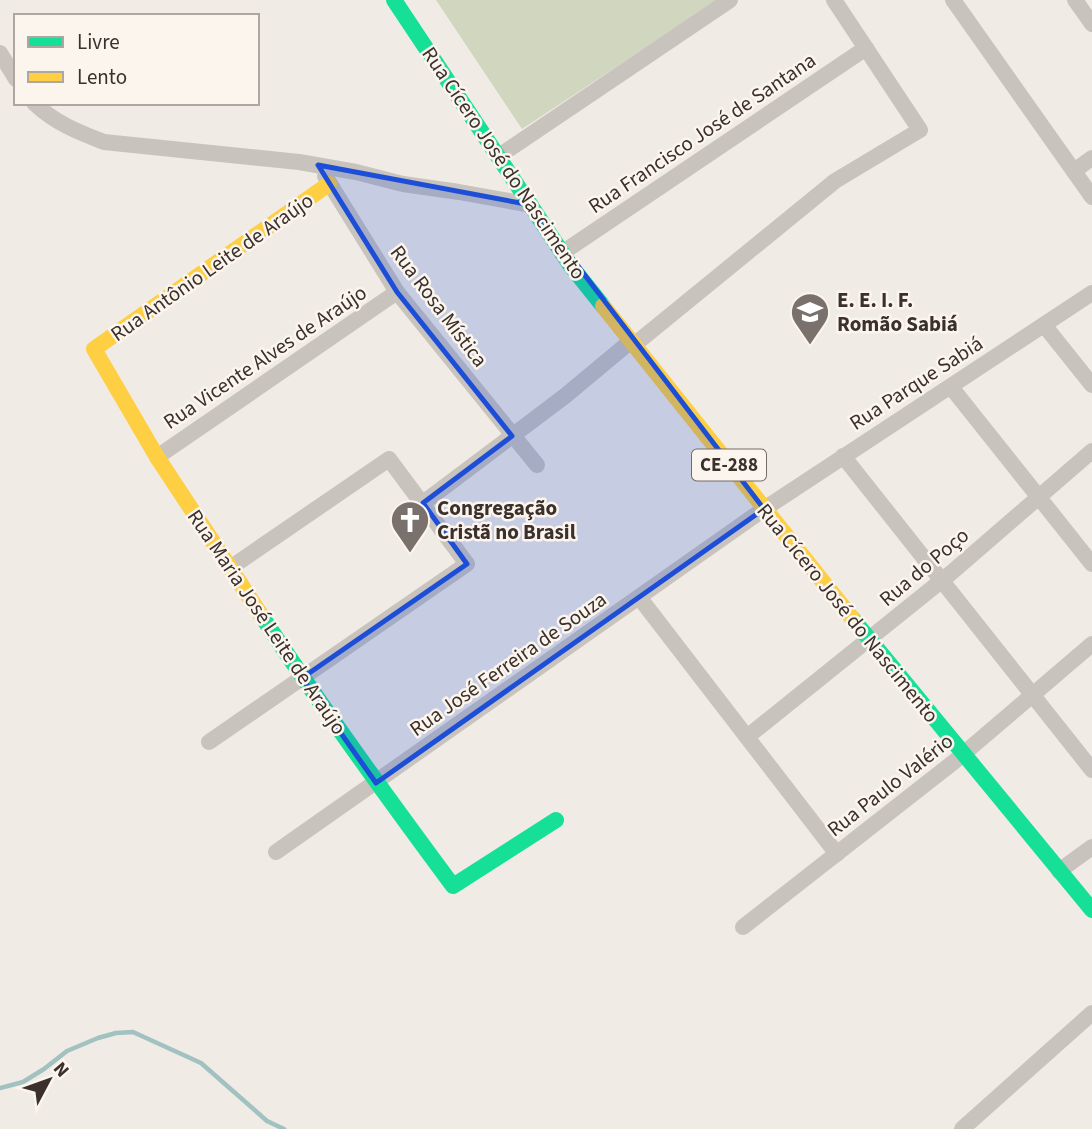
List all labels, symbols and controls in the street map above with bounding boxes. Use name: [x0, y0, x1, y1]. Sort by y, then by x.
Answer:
legend: [14, 14, 259, 105]
text: Livre: [77, 27, 120, 57]
street label: Rua Cícero José do Nascimento: [415, 41, 593, 285]
street label: Rua Francisco José de Santana: [582, 45, 822, 221]
text: Lento: [77, 62, 127, 92]
street label: Rua Antônio Leite de Araújo: [104, 185, 320, 349]
street label: Rua Rosa Mística: [383, 239, 495, 373]
street label: Rua Vicente Alves de Araújo: [157, 278, 373, 436]
place label: E. E. I. F. Romão Sabiá: [837, 285, 958, 339]
school or university icon: E. E. I. F. Romão Sabiá: [789, 291, 831, 346]
street label: Rua Parque Sabiá: [843, 329, 989, 437]
road number: CE-288: [692, 450, 766, 480]
place label: Congregação Cristã no Brasil: [437, 493, 576, 547]
street label: Rua Cícero José do Nascimento: [750, 497, 946, 729]
church icon: Congregação Cristã no Brasil: [389, 499, 431, 554]
street label: Rua Maria José Leite de Araújo: [180, 503, 354, 741]
street label: Rua do Poço: [873, 521, 975, 613]
street label: Rua José Ferreira de Souza: [403, 585, 613, 743]
street label: Rua Paulo Valério: [821, 726, 959, 844]
north arrow: [14, 1045, 84, 1115]
text: N: [46, 1056, 75, 1083]

